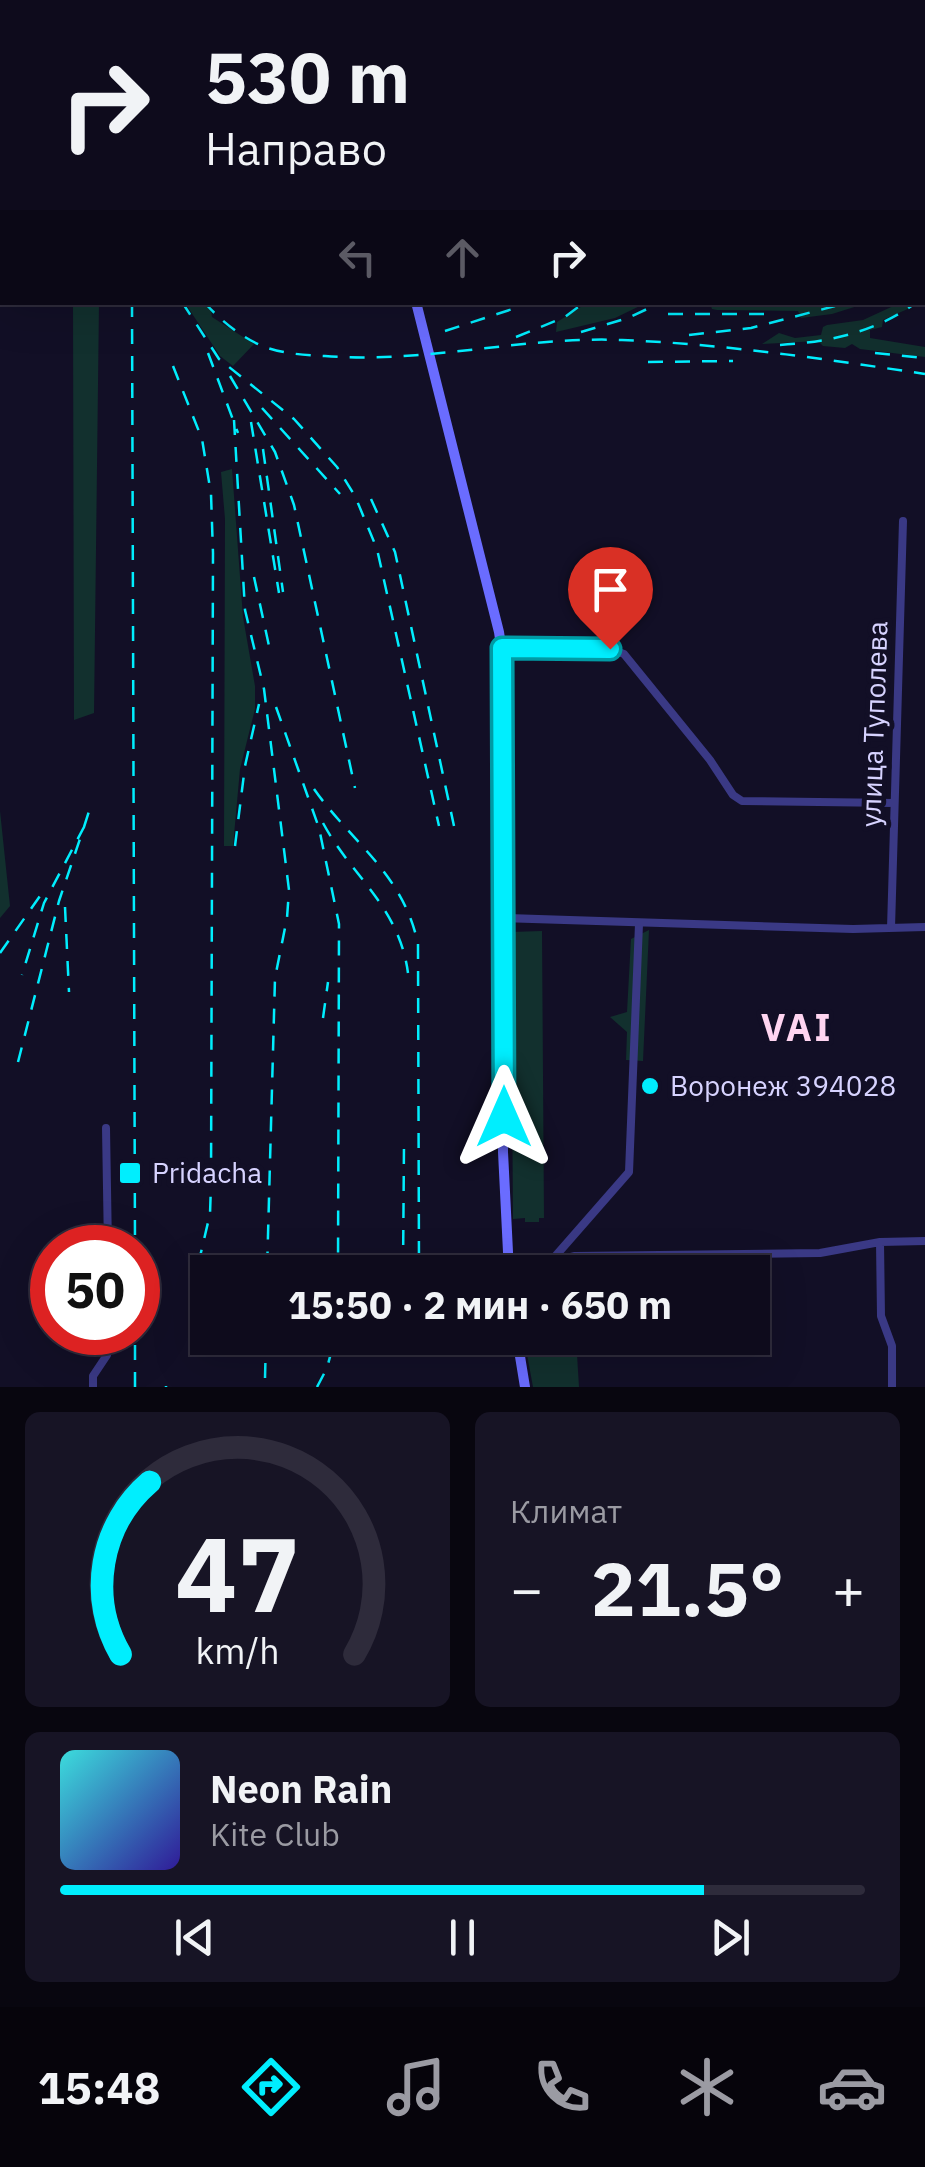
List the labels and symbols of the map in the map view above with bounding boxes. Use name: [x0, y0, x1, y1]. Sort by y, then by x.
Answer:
pin: [568, 547, 653, 650]
street label: улица Туполева: [851, 620, 896, 828]
district label: VAI: [761, 1002, 833, 1051]
position arrow: [452, 1065, 556, 1169]
place label: Воронеж 394028: [670, 1067, 896, 1104]
marker: Воронеж 394028: [639, 1075, 661, 1097]
place label: Pridacha: [152, 1154, 262, 1191]
marker: Pridacha: [117, 1160, 143, 1186]
speed limit sign: 50: [30, 1225, 160, 1355]

